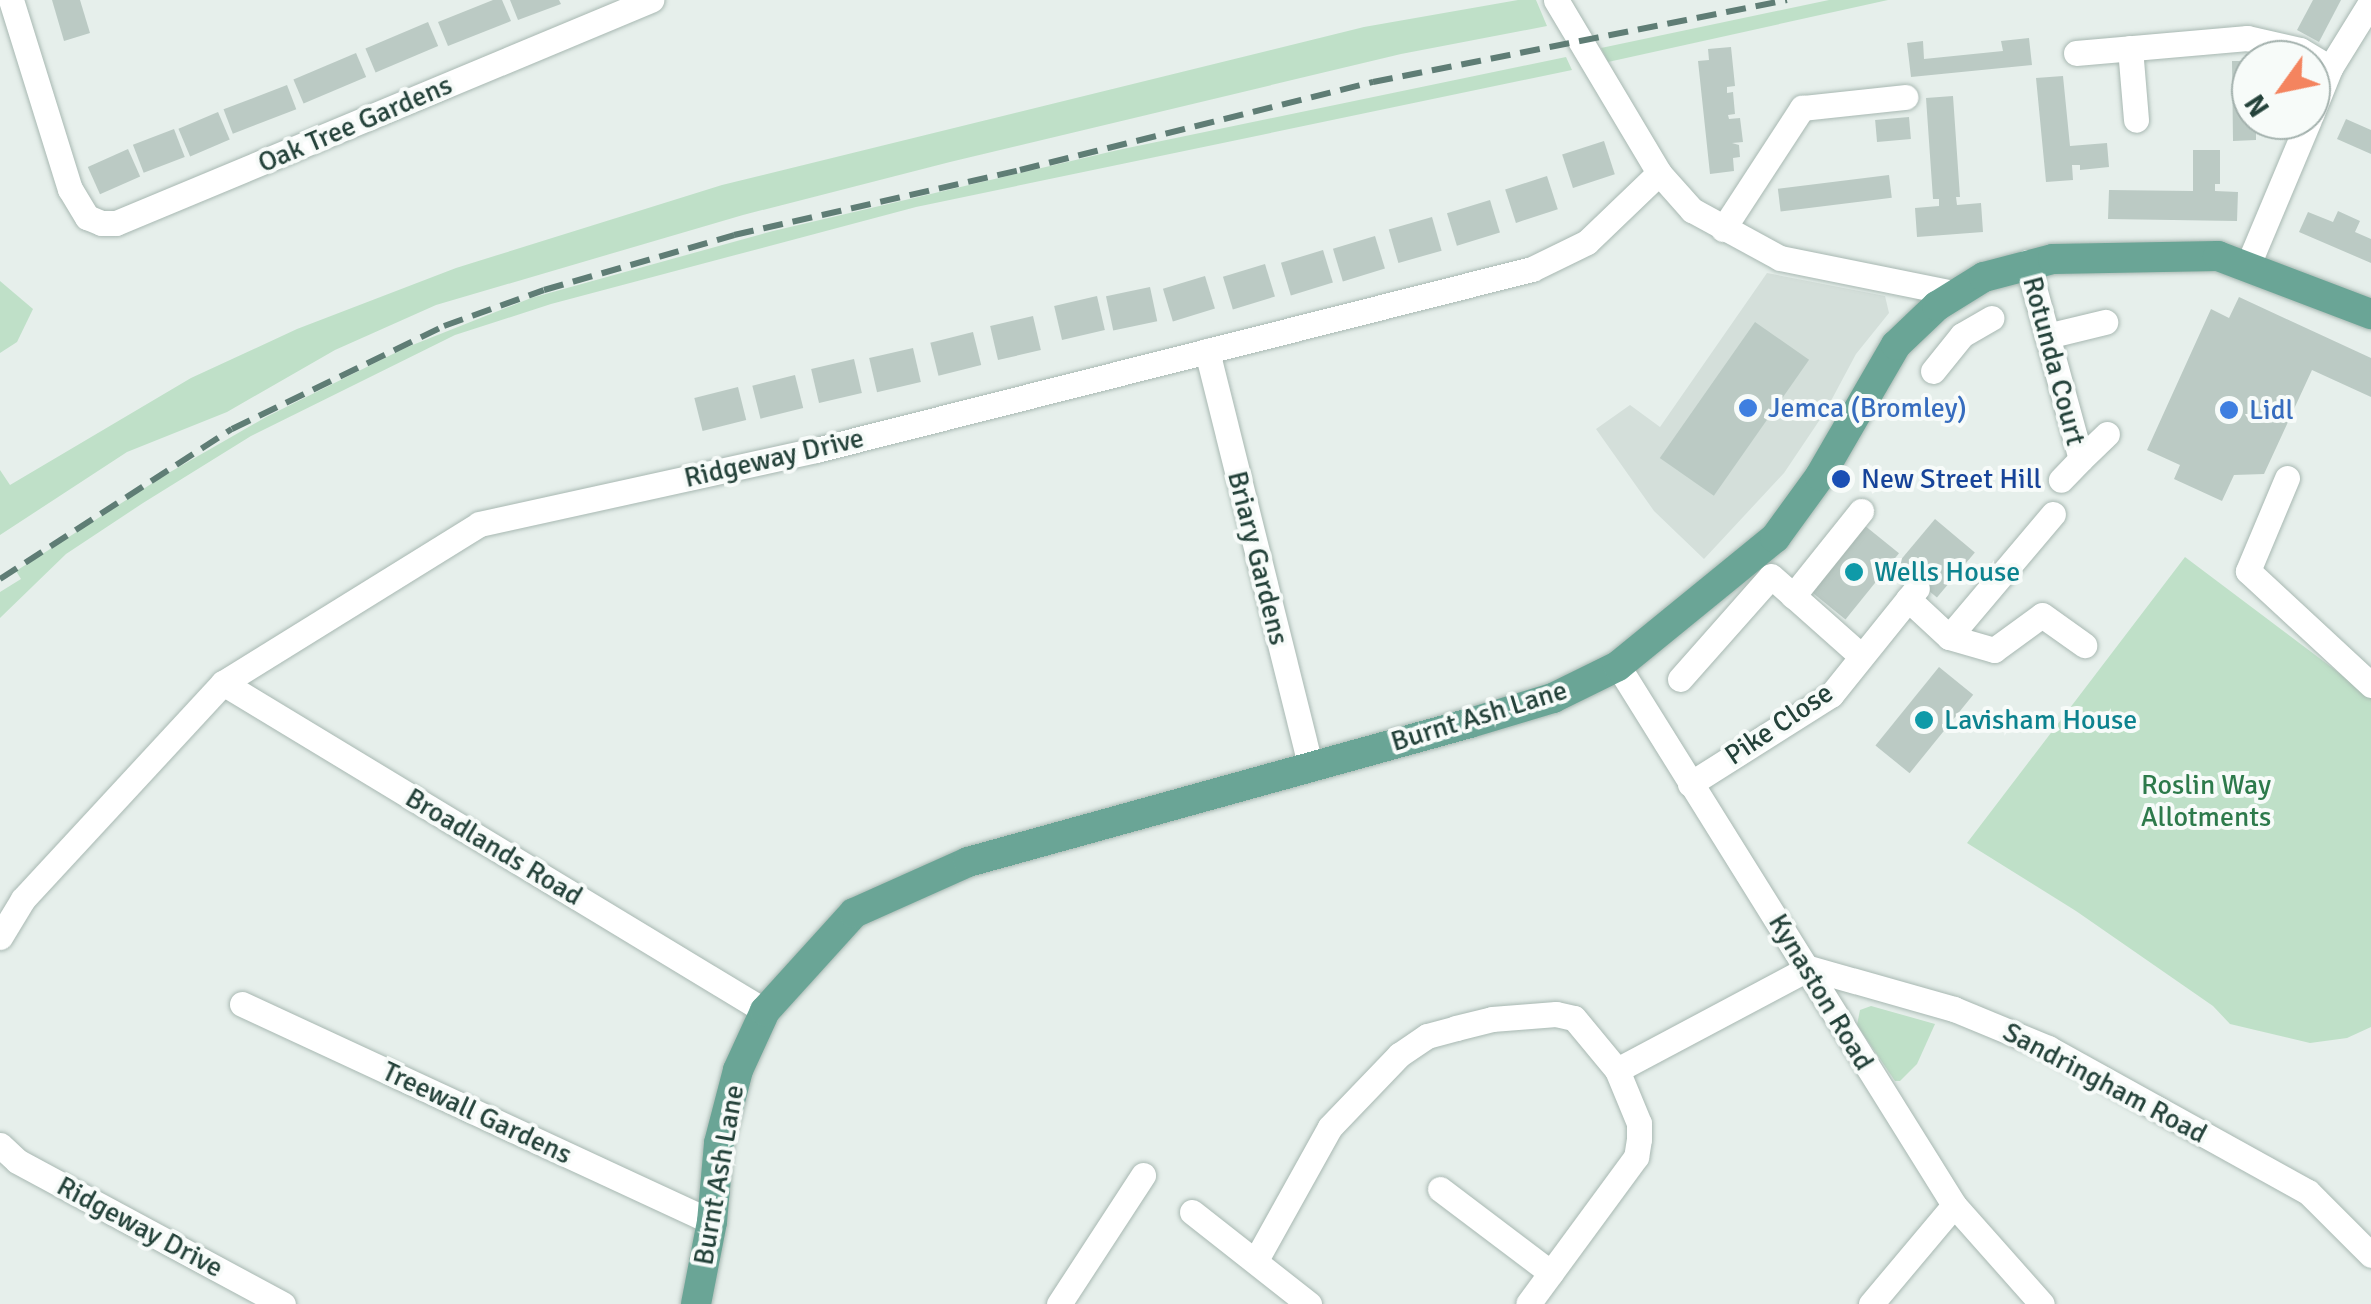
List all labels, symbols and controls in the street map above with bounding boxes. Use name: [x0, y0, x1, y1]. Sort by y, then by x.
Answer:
north arrow: [2231, 40, 2331, 140]
street label: Oak Tree Gardens: [253, 68, 457, 180]
text: N: [2238, 88, 2277, 123]
street label: Rotunda Court: [2015, 273, 2093, 449]
place label: Jemca (Bromley): [1768, 391, 1967, 425]
place label: Lidl: [2249, 393, 2294, 427]
marker: Jemca (Bromley): [1737, 397, 1759, 419]
marker: Lidl: [2218, 399, 2240, 421]
street label: Ridgeway Drive: [681, 421, 867, 495]
place label: New Street Hill: [1861, 462, 2042, 496]
street label: Briary Gardens: [1220, 468, 1296, 648]
marker: New Street Hill: [1830, 468, 1852, 490]
place label: Wells House: [1874, 555, 2020, 589]
marker: Wells House: [1843, 561, 1865, 583]
street label: Burnt Ash Lane: [1387, 673, 1571, 759]
street label: Pike Close: [1719, 676, 1839, 772]
place label: Lavisham House: [1944, 703, 2137, 737]
marker: Lavisham House: [1913, 709, 1935, 731]
park label: Roslin Way Allotments: [2141, 768, 2271, 834]
street label: Broadlands Road: [399, 781, 589, 913]
street label: Kynaston Road: [1761, 908, 1881, 1076]
street label: Sandringham Road: [1997, 1015, 2213, 1151]
street label: Treewall Gardens: [377, 1054, 577, 1172]
street label: Burnt Ash Lane: [687, 1082, 751, 1268]
street label: Ridgeway Drive: [51, 1169, 229, 1285]

